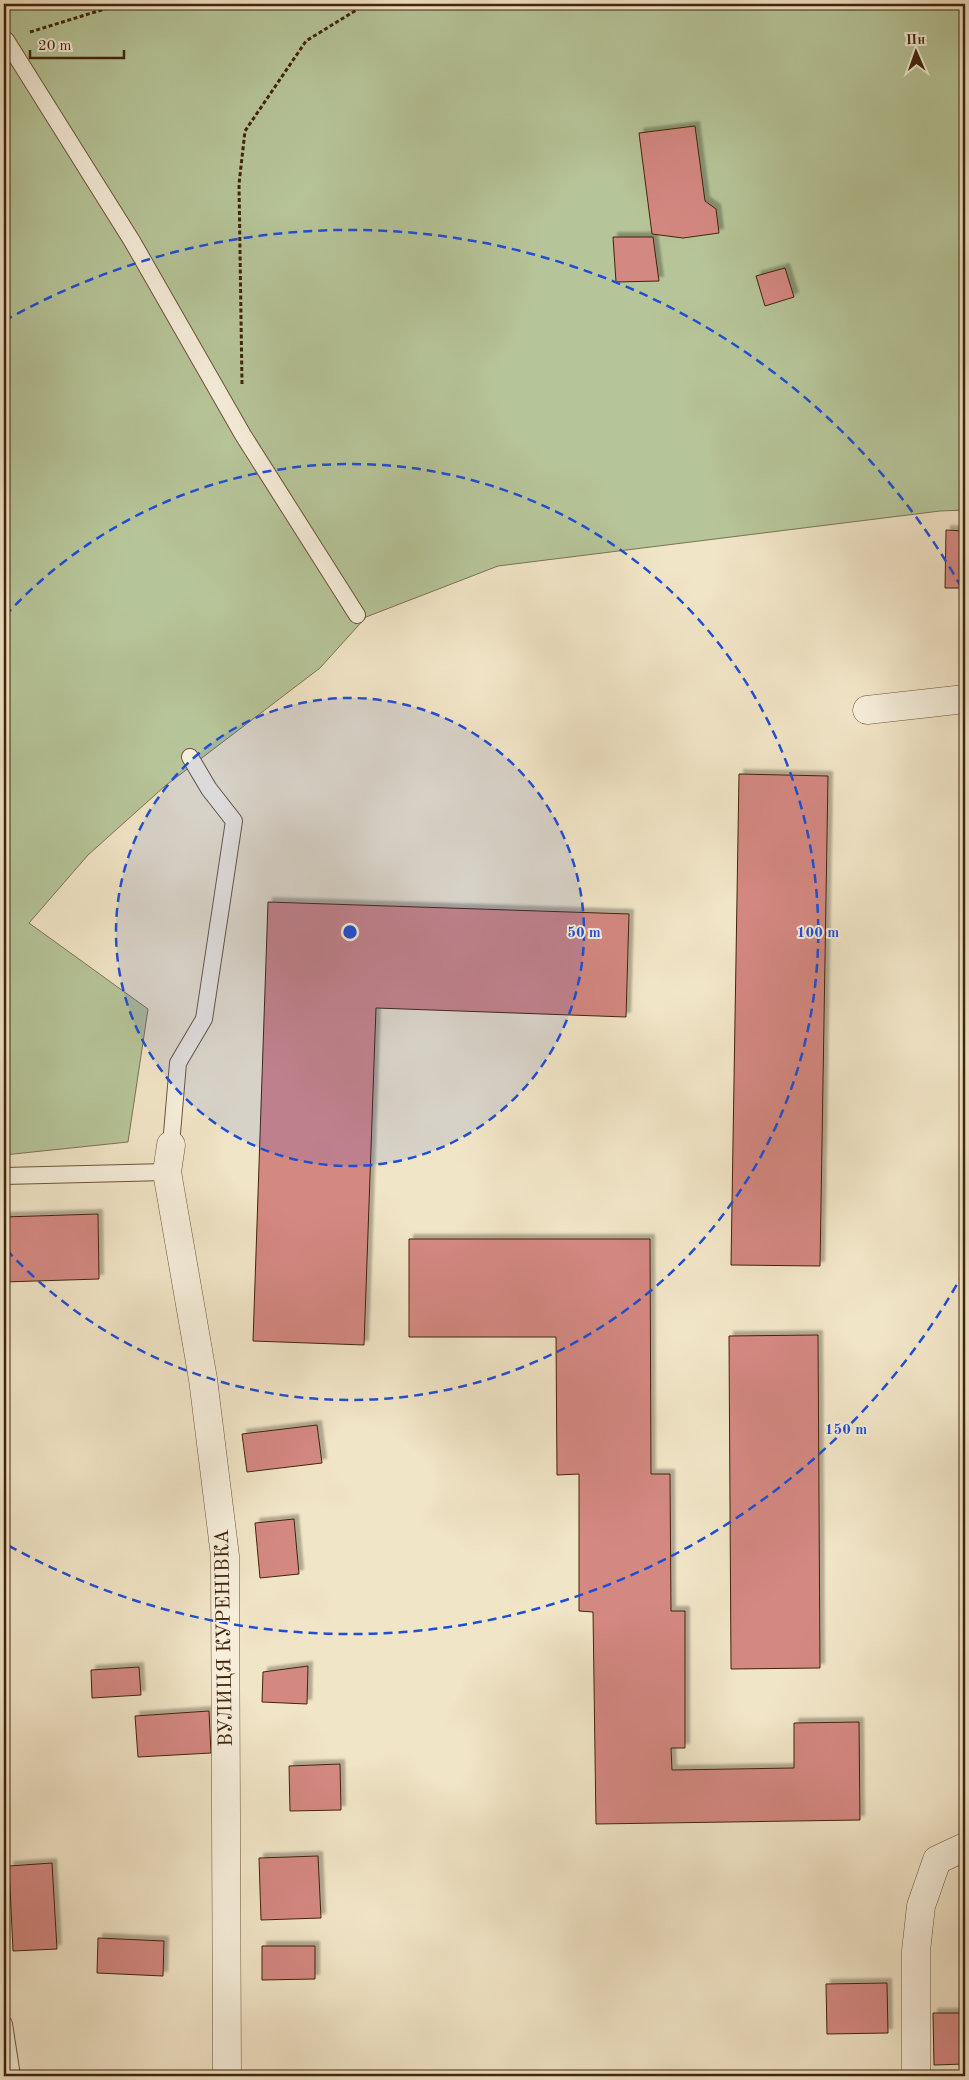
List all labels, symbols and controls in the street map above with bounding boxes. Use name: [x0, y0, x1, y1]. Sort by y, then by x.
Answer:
scale bar: [30, 28, 124, 60]
north arrow: [892, 28, 942, 78]
text: Пн: [906, 33, 926, 47]
text: 20 m: [38, 39, 72, 54]
centre of rings: [341, 923, 359, 941]
text: 50 m: [567, 926, 601, 941]
text: 100 m: [797, 926, 839, 941]
text: 150 m: [825, 1423, 867, 1438]
street label: ВУЛИЦЯ КУРЕНІВКА: [213, 1529, 237, 1747]

